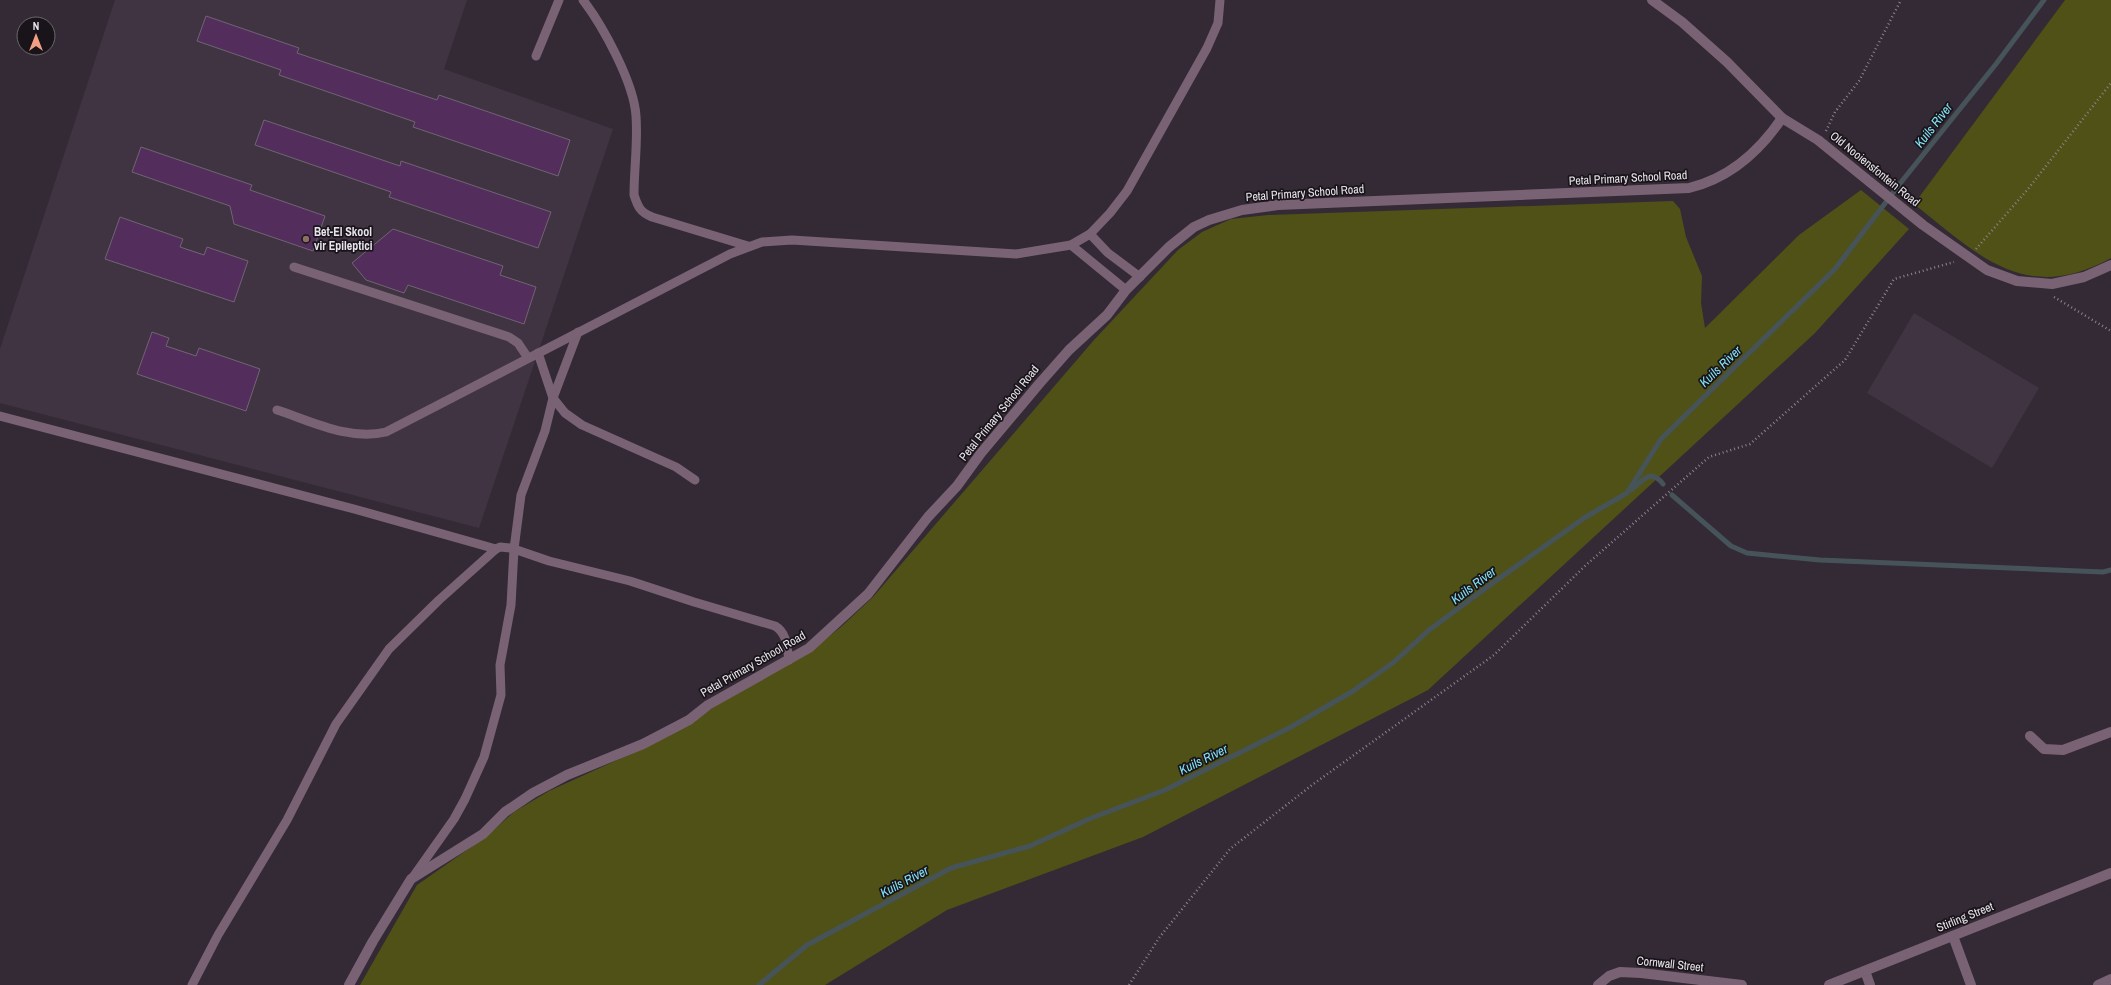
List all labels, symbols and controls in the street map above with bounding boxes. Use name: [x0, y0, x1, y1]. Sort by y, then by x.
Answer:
north arrow: [16, 16, 56, 56]
text: N: [33, 19, 39, 33]
water label: Kuils River: [1911, 99, 1956, 151]
street label: Old Nooiensfontein Road: [1827, 128, 1923, 210]
street label: Petal Primary School Road: [1568, 167, 1688, 189]
street label: Petal Primary School Road: [1245, 181, 1365, 205]
place label: Bet-El Skool vir Epileptici: [314, 224, 373, 254]
marker: Bet-El Skool vir Epileptici: [301, 234, 311, 244]
water label: Kuils River: [1696, 342, 1745, 391]
street label: Petal Primary School Road: [955, 362, 1043, 464]
water label: Kuils River: [1447, 563, 1500, 608]
street label: Petal Primary School Road: [698, 627, 808, 701]
water label: Kuils River: [1176, 740, 1231, 779]
water label: Kuils River: [877, 861, 932, 901]
street label: Stirling Street: [1934, 898, 1996, 936]
street label: Cornwall Street: [1636, 953, 1705, 975]

